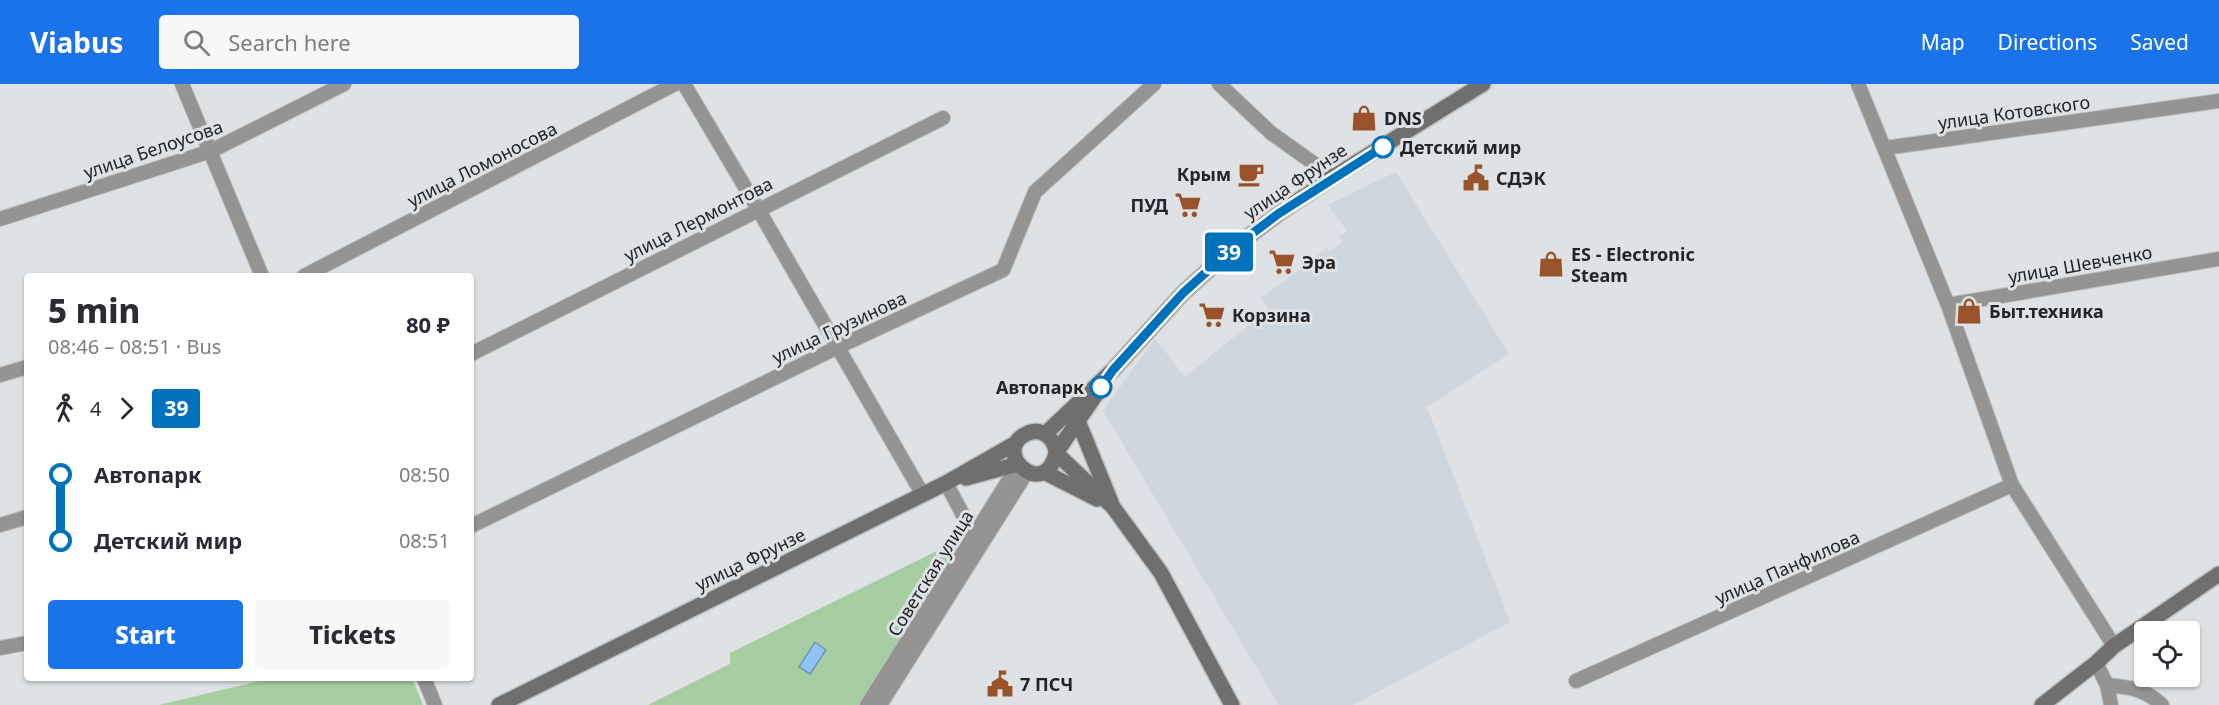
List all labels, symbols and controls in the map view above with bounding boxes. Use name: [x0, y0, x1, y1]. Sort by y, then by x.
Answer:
search box: [159, 15, 579, 69]
text: Viabus: [30, 23, 123, 61]
icon: search: [180, 26, 213, 59]
text: Search here: [228, 27, 351, 57]
text: Map: [1921, 28, 1965, 56]
text: Directions: [1998, 28, 2097, 56]
text: Saved: [2130, 28, 2189, 56]
street label: улица Котовского: [1936, 89, 2092, 135]
shop icon: DNS: [1349, 103, 1379, 133]
place label: DNS: [1384, 106, 1422, 130]
street label: улица Белоусова: [80, 114, 226, 184]
street label: улица Ломоносова: [403, 116, 561, 212]
place label: Детский мир: [1400, 135, 1521, 159]
marker: Детский мир: [1372, 136, 1394, 158]
street label: улица Фрунзе: [1239, 138, 1351, 224]
cafe icon: Крым: [1236, 159, 1266, 189]
place label: Крым: [1177, 162, 1231, 186]
public building icon: СДЭК: [1461, 163, 1491, 193]
place label: СДЭК: [1496, 166, 1546, 190]
street label: улица Лермонтова: [620, 171, 776, 267]
supermarket icon: ПУД: [1173, 190, 1203, 220]
place label: ПУД: [1131, 193, 1168, 217]
line badge: 39: [1202, 232, 1256, 272]
text: 39: [1217, 238, 1241, 266]
street label: улица Шевченко: [2006, 240, 2154, 288]
place label: ES - Electronic Steam: [1571, 242, 1695, 287]
supermarket icon: Эра: [1267, 247, 1297, 277]
shop icon: ES - Electronic Steam: [1536, 249, 1566, 279]
place label: Эра: [1302, 250, 1336, 274]
street label: улица Грузинова: [768, 285, 910, 369]
text: 5 min: [48, 288, 140, 333]
shop icon: Быт.техника: [1954, 296, 1984, 326]
place label: Быт.техника: [1989, 299, 2104, 323]
supermarket icon: Корзина: [1197, 300, 1227, 330]
place label: Корзина: [1232, 303, 1311, 327]
text: 80 ₽: [406, 309, 450, 339]
text: 08:46 – 08:51 · Bus: [48, 333, 221, 360]
place label: Автопарк: [996, 375, 1084, 399]
marker: Автопарк: [1090, 376, 1112, 398]
icon: walk: [48, 392, 81, 425]
icon: forward: [110, 392, 143, 425]
text: 39: [164, 394, 188, 422]
text: 4: [90, 395, 101, 422]
text: Автопарк: [94, 459, 202, 489]
text: 08:50: [399, 461, 450, 488]
street label: Советская улица: [882, 505, 978, 641]
street label: улица Фрунзе: [691, 522, 809, 596]
street label: улица Панфилова: [1711, 524, 1863, 610]
text: Детский мир: [94, 525, 242, 555]
text: 08:51: [399, 527, 450, 554]
button: Start: [48, 600, 243, 669]
button: Tickets: [255, 600, 450, 669]
map controls: [2134, 621, 2200, 687]
button: locate: [2134, 621, 2200, 687]
public building icon: 7 ПСЧ: [985, 669, 1015, 699]
place label: 7 ПСЧ: [1020, 672, 1073, 696]

